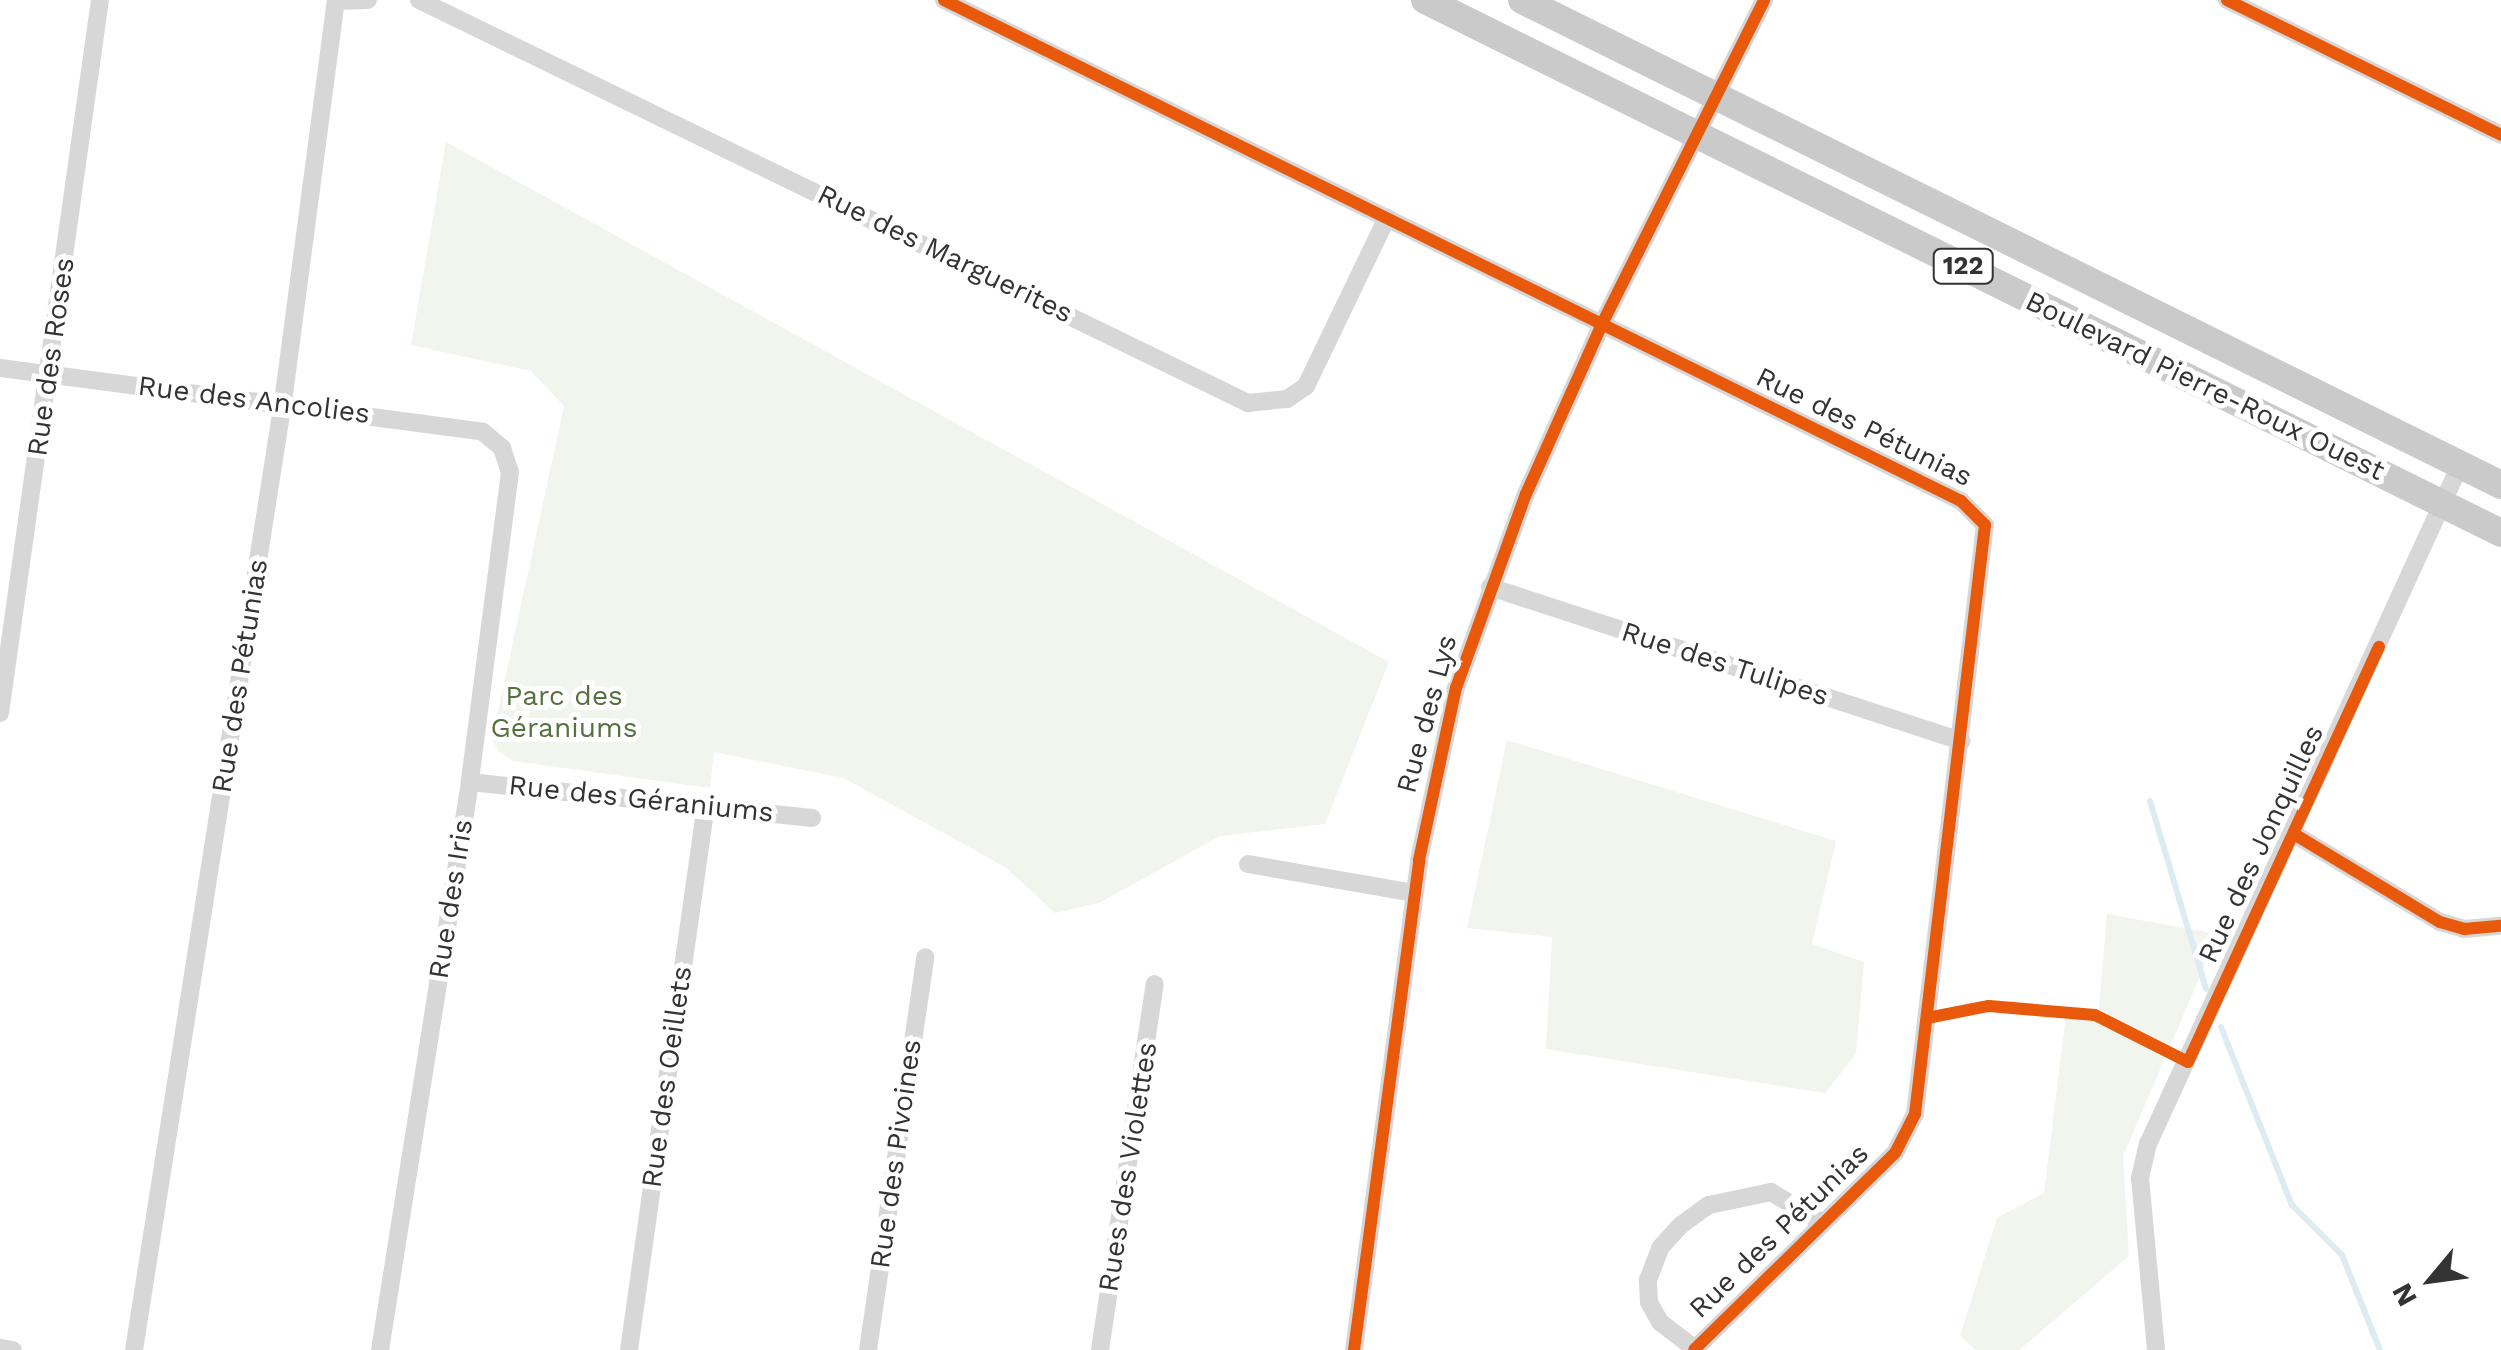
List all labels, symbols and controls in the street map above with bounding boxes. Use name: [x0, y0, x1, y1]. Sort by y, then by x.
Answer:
street label: Rue des Marguerites: [812, 178, 1078, 330]
road number: 122: [1930, 246, 1996, 286]
street label: Rue des Roses: [20, 256, 82, 458]
street label: Boulevard Pierre-Roux Ouest: [2020, 284, 2390, 488]
street label: Rue des Pétunias: [1750, 360, 1978, 494]
street label: Rue des Ancolies: [136, 369, 372, 431]
street label: Rue des Pétunias: [205, 557, 275, 795]
street label: Rue des Tulipes: [1617, 615, 1833, 713]
street label: Rue des Lys: [1390, 631, 1464, 797]
park label: Parc des Géraniums: [491, 679, 637, 745]
street label: Rue des Jonquilles: [2191, 719, 2331, 969]
street label: Rue des Géraniums: [507, 768, 775, 830]
street label: Rue des Iris: [422, 817, 480, 981]
street label: Rue des Oeillets: [635, 964, 699, 1190]
street label: Rue des Pivoines: [863, 1037, 929, 1271]
street label: Rues des Violettes: [1092, 1039, 1164, 1295]
street label: Rue des Pétunias: [1682, 1137, 1876, 1325]
north arrow: [2381, 1230, 2481, 1330]
text: N: [2385, 1278, 2424, 1312]

